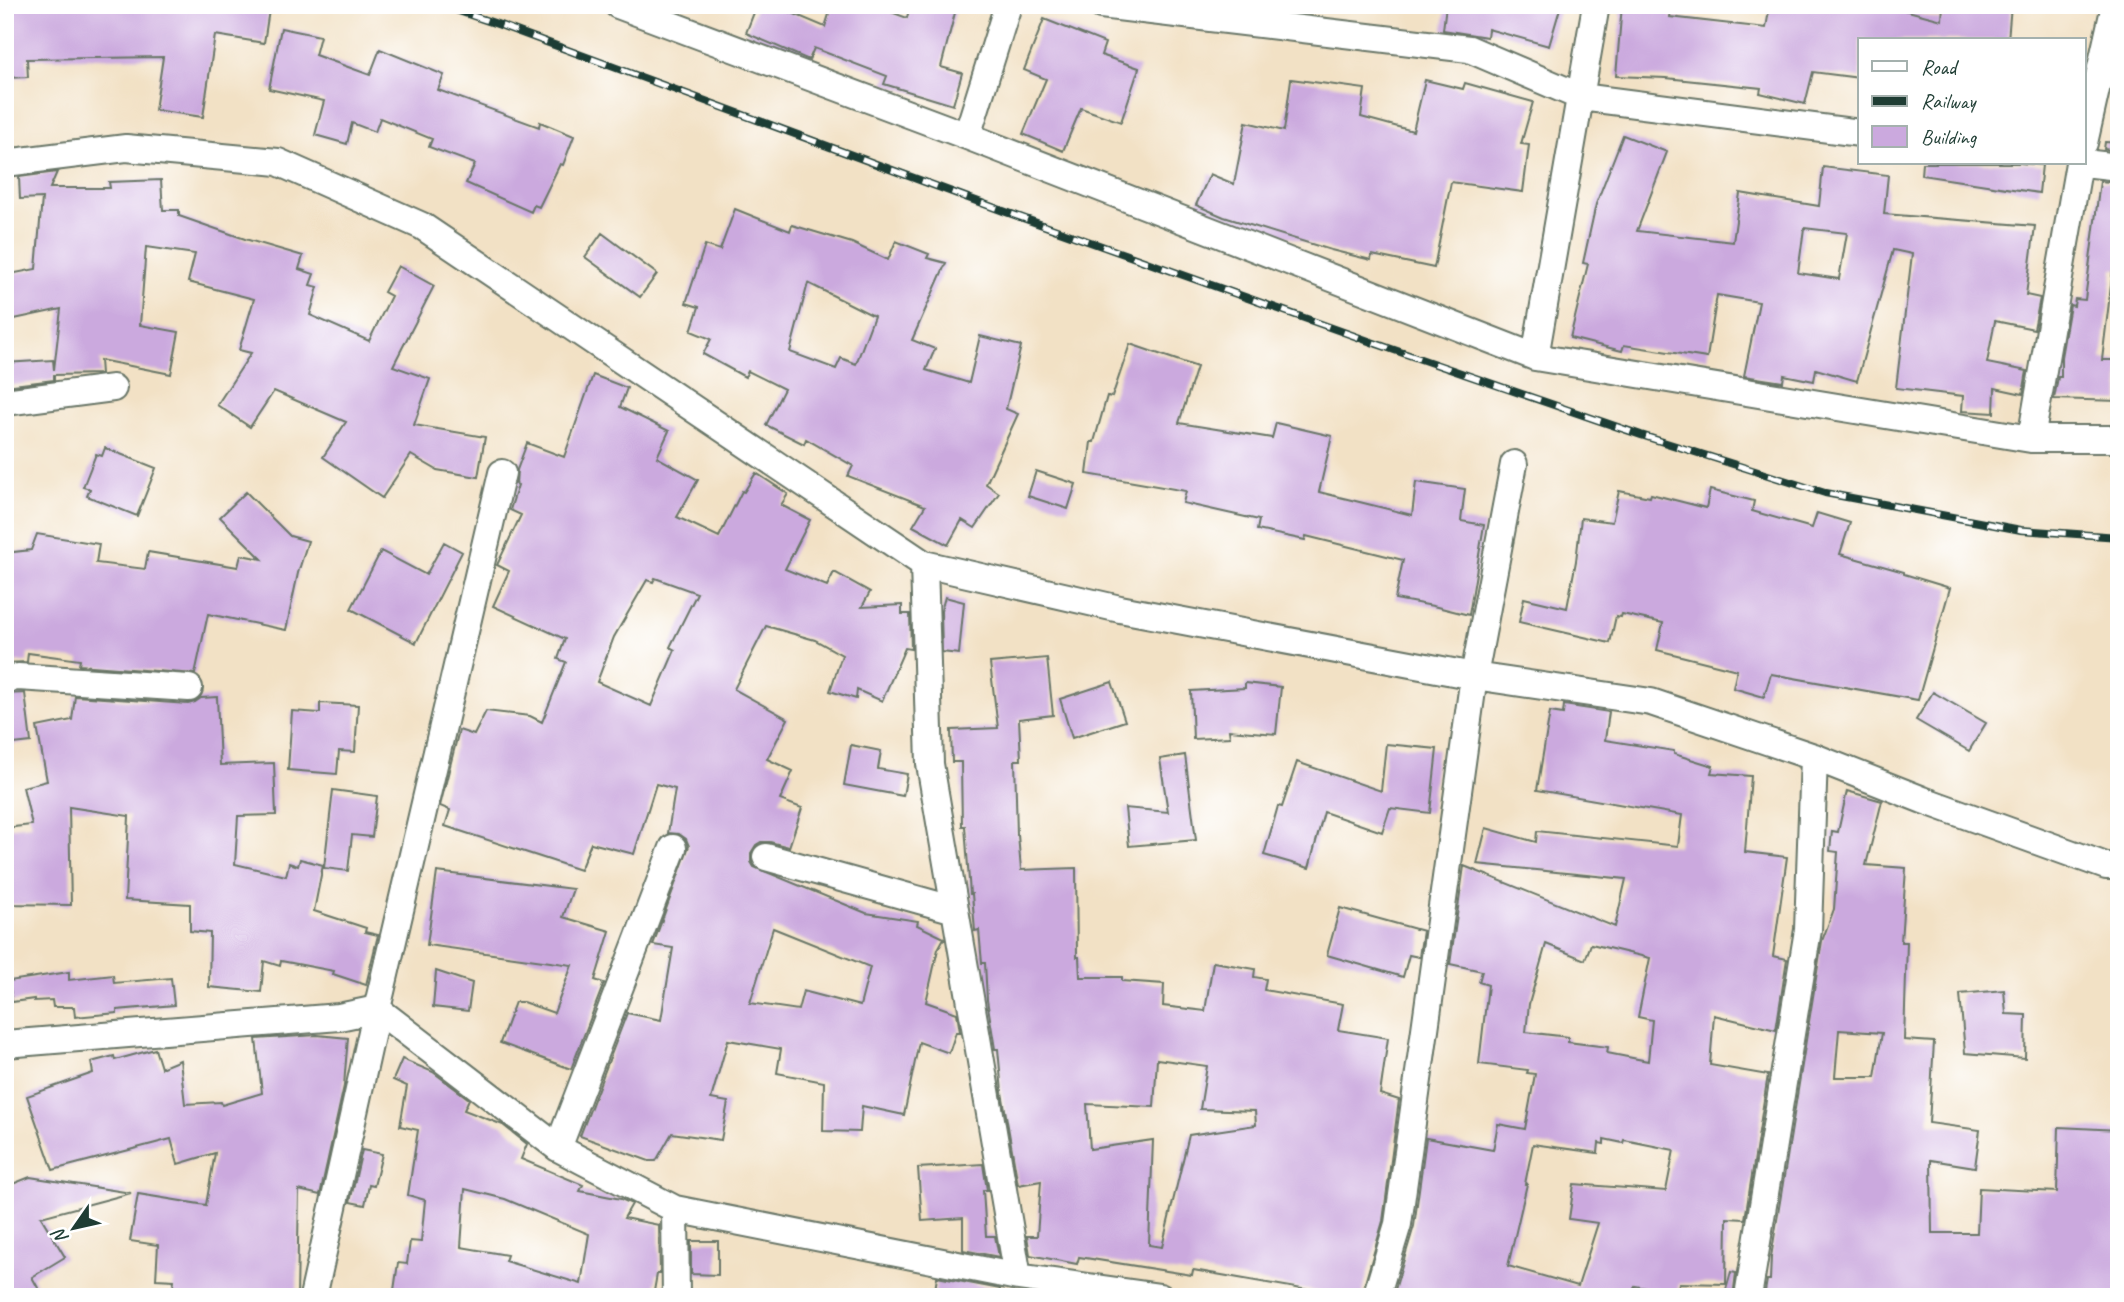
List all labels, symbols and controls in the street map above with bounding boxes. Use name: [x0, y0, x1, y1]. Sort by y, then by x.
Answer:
legend: [1858, 38, 2086, 164]
text: Road: [1921, 54, 1960, 80]
text: Railway: [1921, 88, 1977, 114]
text: Building: [1921, 124, 1978, 150]
north arrow: [38, 1194, 108, 1264]
text: N: [46, 1223, 74, 1249]

